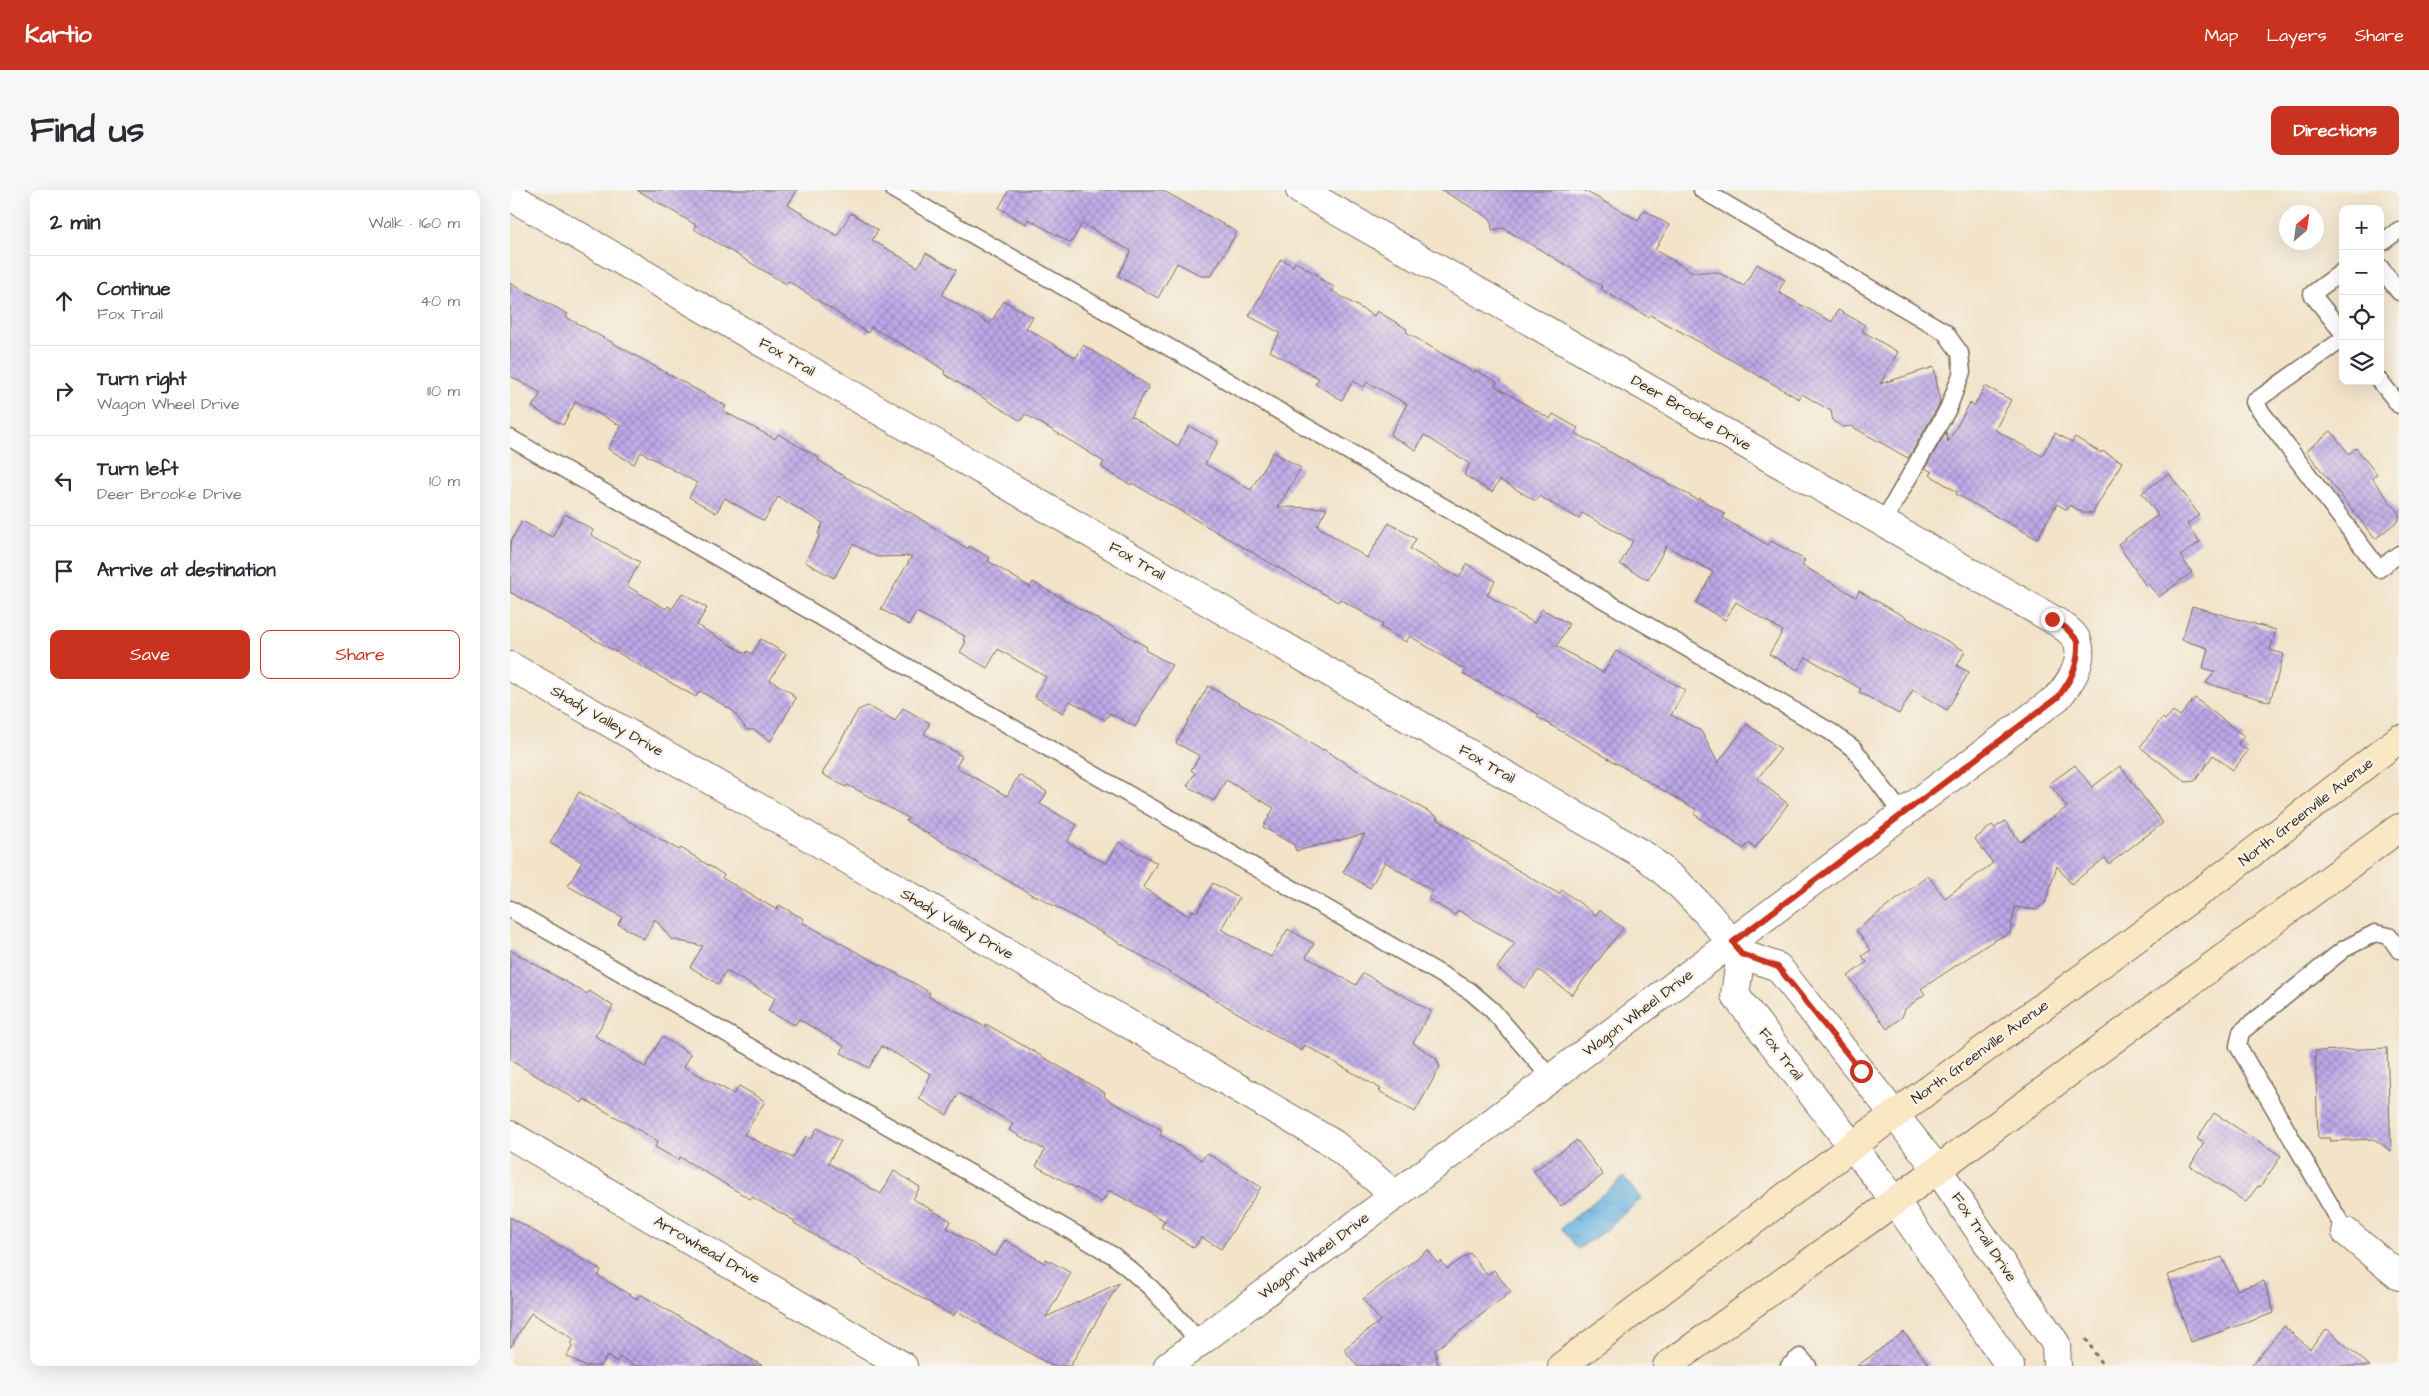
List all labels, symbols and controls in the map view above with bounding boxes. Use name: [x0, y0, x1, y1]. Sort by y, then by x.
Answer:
text: Kartio: [25, 18, 92, 52]
text: Map: [2204, 23, 2238, 48]
text: Layers: [2266, 23, 2327, 48]
text: Share: [2355, 23, 2404, 48]
text: Find us: [30, 106, 144, 155]
button: Directions: [2271, 106, 2399, 155]
north arrow: [2279, 205, 2324, 250]
map controls: [2339, 205, 2384, 385]
button: +: [2339, 205, 2384, 250]
text: 2 min: [50, 208, 100, 237]
text: Walk · 160 m: [368, 212, 460, 234]
button: −: [2339, 250, 2384, 295]
text: Continue: [97, 276, 171, 303]
icon: ahead: [50, 287, 78, 315]
text: 40 m: [420, 290, 460, 312]
button: locate: [2339, 295, 2384, 340]
text: Fox Trail: [97, 303, 163, 325]
street label: Fox Trail: [755, 332, 819, 382]
button: layers: [2339, 340, 2384, 385]
text: Turn right: [97, 366, 186, 393]
street label: Deer Brooke Drive: [1627, 370, 1755, 456]
icon: right: [50, 377, 78, 405]
text: 110 m: [427, 380, 460, 402]
text: Wagon Wheel Drive: [97, 393, 240, 415]
text: Turn left: [97, 456, 178, 483]
icon: left: [50, 467, 78, 495]
text: 10 m: [429, 470, 460, 492]
text: Deer Brooke Drive: [97, 483, 242, 505]
street label: Fox Trail: [1105, 536, 1169, 586]
icon: arrive: [50, 557, 78, 585]
text: Arrive at destination: [97, 557, 276, 584]
route end: [2041, 608, 2064, 631]
button: Save: [50, 630, 250, 679]
button: Share: [260, 630, 460, 679]
street label: Shady Valley Drive: [546, 680, 667, 763]
street label: Fox Trail: [1455, 739, 1519, 789]
street label: North Greenville Avenue: [2234, 753, 2378, 871]
street label: Shady Valley Drive: [896, 883, 1017, 966]
street label: Wagon Wheel Drive: [1578, 964, 1698, 1062]
street label: North Greenville Avenue: [1907, 995, 2053, 1109]
street label: Fox Trail: [1754, 1023, 1808, 1085]
route start: [1850, 1060, 1873, 1083]
street label: Fox Trail Drive: [1946, 1188, 2022, 1286]
street label: Wagon Wheel Drive: [1254, 1207, 1374, 1305]
street label: Arrowhead Drive: [650, 1211, 764, 1289]

